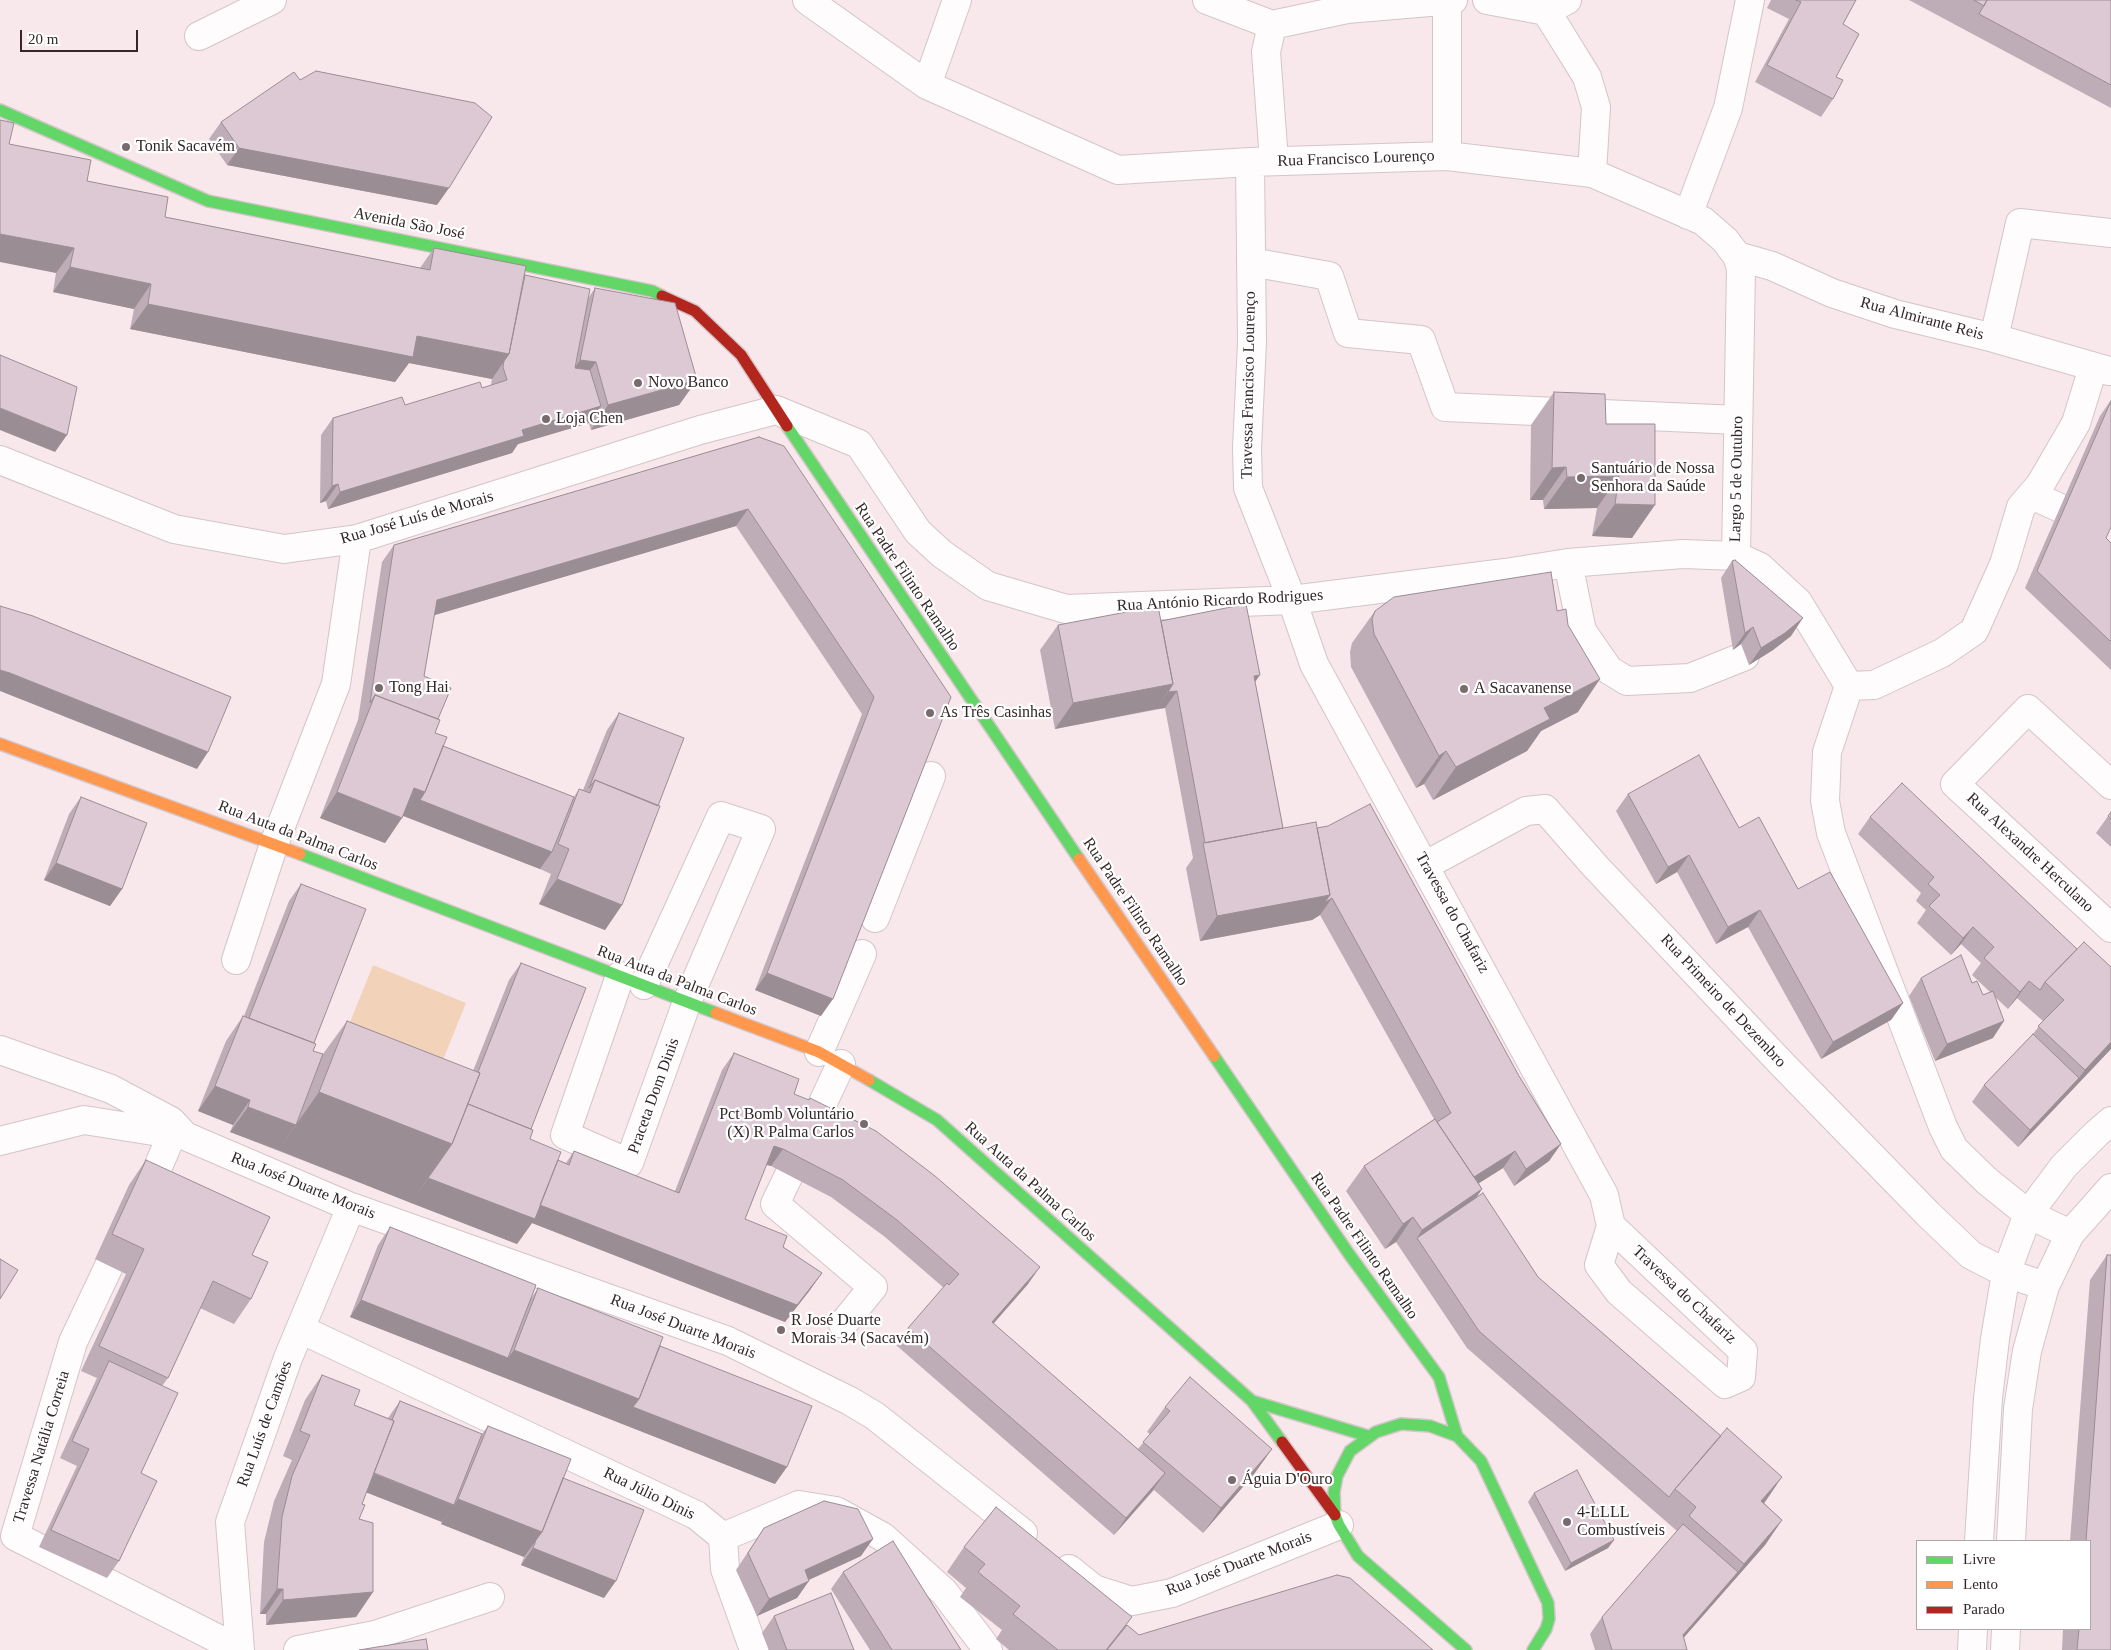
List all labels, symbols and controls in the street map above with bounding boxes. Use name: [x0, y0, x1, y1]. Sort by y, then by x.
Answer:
scale bar: [22, 20, 140, 52]
text: 20 m: [28, 31, 58, 47]
place label: Tonik Sacavém: [136, 137, 235, 157]
marker: Tonik Sacavém: [120, 141, 132, 153]
street label: Rua Francisco Lourenço: [1277, 147, 1435, 171]
street label: Avenida São José: [352, 204, 466, 244]
street label: Travessa Francisco Lourenço: [1238, 291, 1260, 479]
street label: Rua Almirante Reis: [1858, 293, 1986, 345]
place label: Novo Banco: [648, 373, 728, 393]
marker: Novo Banco: [632, 377, 644, 389]
place label: Loja Chen: [556, 409, 623, 429]
marker: Loja Chen: [540, 413, 552, 425]
street label: Largo 5 de Outubro: [1726, 416, 1748, 542]
place label: Santuário de Nossa Senhora da Saúde: [1591, 459, 1715, 497]
marker: Santuário de Nossa Senhora da Saúde: [1575, 472, 1587, 484]
street label: Rua José Luís de Morais: [338, 487, 496, 549]
street label: Rua Padre Filinto Ramalho: [850, 499, 964, 655]
street label: Rua António Ricardo Rodrigues: [1116, 586, 1324, 616]
place label: Tong Hai: [389, 678, 449, 698]
place label: A Sacavanense: [1474, 679, 1571, 699]
marker: Tong Hai: [373, 682, 385, 694]
marker: A Sacavanense: [1458, 683, 1470, 695]
place label: As Três Casinhas: [940, 703, 1051, 723]
marker: As Três Casinhas: [924, 707, 936, 719]
street label: Rua Alexandre Herculano: [1962, 789, 2098, 917]
street label: Rua Auta da Palma Carlos: [215, 797, 381, 875]
street label: Rua Padre Filinto Ramalho: [1078, 834, 1192, 990]
street label: Travessa do Chafariz: [1411, 849, 1493, 977]
street label: Rua Primeiro de Dezembro: [1656, 930, 1790, 1072]
street label: Rua Auta da Palma Carlos: [594, 942, 760, 1020]
street label: Praceta Dom Dinis: [624, 1036, 684, 1156]
place label: Pct Bomb Voluntário (X) R Palma Carlos: [719, 1105, 854, 1143]
marker: Pct Bomb Voluntário (X) R Palma Carlos: [858, 1118, 870, 1130]
street label: Rua Auta da Palma Carlos: [961, 1118, 1099, 1246]
street label: Rua José Duarte Morais: [228, 1148, 378, 1224]
street label: Rua Padre Filinto Ramalho: [1306, 1169, 1422, 1323]
street label: Travessa do Chafariz: [1628, 1242, 1740, 1348]
street label: Rua José Duarte Morais: [608, 1290, 758, 1364]
place label: R José Duarte Morais 34 (Sacavém): [791, 1311, 929, 1349]
marker: R José Duarte Morais 34 (Sacavém): [775, 1324, 787, 1336]
street label: Rua Luís de Camões: [233, 1358, 297, 1490]
street label: Travessa Natália Correia: [10, 1368, 74, 1526]
street label: Rua Júlio Dinis: [600, 1464, 698, 1524]
place label: Águia D'Ouro: [1242, 1470, 1332, 1490]
marker: Águia D'Ouro: [1226, 1474, 1238, 1486]
place label: 4-LLLL Combustíveis: [1577, 1503, 1665, 1541]
marker: 4-LLLL Combustíveis: [1561, 1516, 1573, 1528]
street label: Rua José Duarte Morais: [1164, 1527, 1314, 1601]
legend: [1916, 1540, 2091, 1630]
text: Livre: [1963, 1551, 1995, 1567]
text: Lento: [1963, 1576, 1998, 1592]
text: Parado: [1963, 1601, 2005, 1617]

